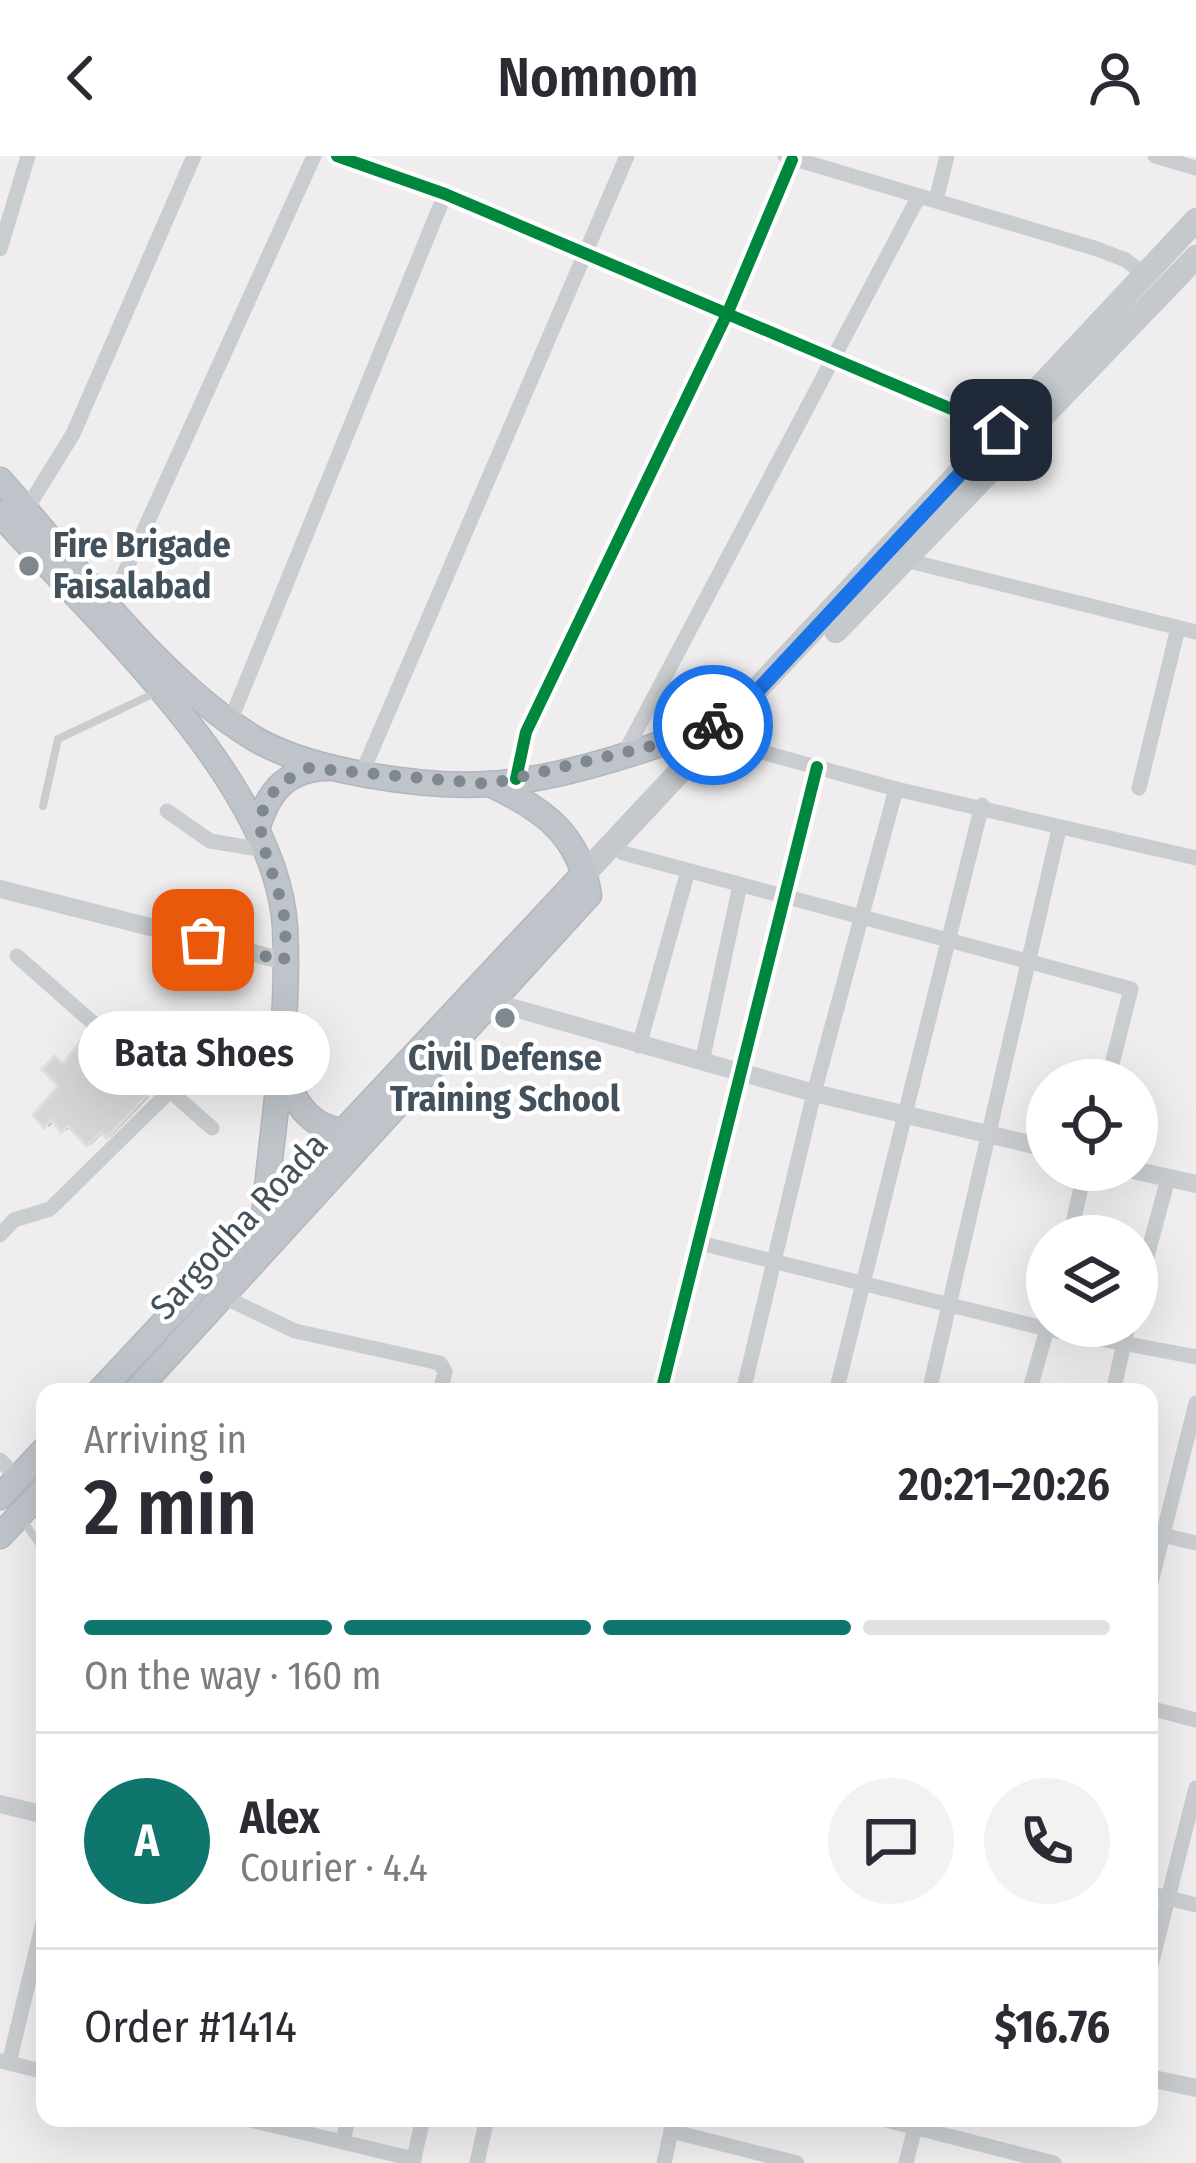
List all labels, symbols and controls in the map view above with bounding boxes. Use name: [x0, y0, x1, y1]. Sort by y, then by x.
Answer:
icon: back: [48, 45, 114, 111]
icon: person: [1082, 45, 1148, 111]
text: Nomnom: [498, 46, 699, 110]
pin: [950, 379, 1052, 481]
icon: home: [968, 397, 1034, 463]
place label: Fire Brigade Faisalabad: [53, 523, 231, 608]
marker: Fire Brigade Faisalabad: [16, 553, 42, 579]
courier: [653, 665, 773, 785]
icon: bike: [680, 692, 746, 758]
pin: [152, 889, 254, 991]
icon: bag: [170, 907, 236, 973]
marker: Civil Defense Training School: [492, 1005, 518, 1031]
callout: Bata Shoes: [77, 1012, 329, 1096]
text: Bata Shoes: [114, 1030, 294, 1076]
place label: Civil Defense Training School: [390, 1036, 620, 1121]
map controls: [1026, 1059, 1158, 1347]
button: locate: [1026, 1059, 1158, 1191]
street label: Sargodha Roada: [141, 1123, 337, 1329]
button: layers: [1026, 1215, 1158, 1347]
text: Arriving in: [84, 1417, 247, 1463]
text: 20:21–20:26: [898, 1458, 1110, 1512]
text: 2 min: [84, 1461, 257, 1555]
text: On the way · 160 m: [84, 1653, 382, 1699]
button: chat: [828, 1778, 954, 1904]
button: phone: [984, 1778, 1110, 1904]
text: Alex: [240, 1791, 320, 1845]
text: A: [135, 1814, 159, 1868]
text: Courier · 4.4: [240, 1845, 428, 1891]
text: Order #1414: [84, 2000, 297, 2054]
text: $16.76: [994, 2000, 1110, 2054]

